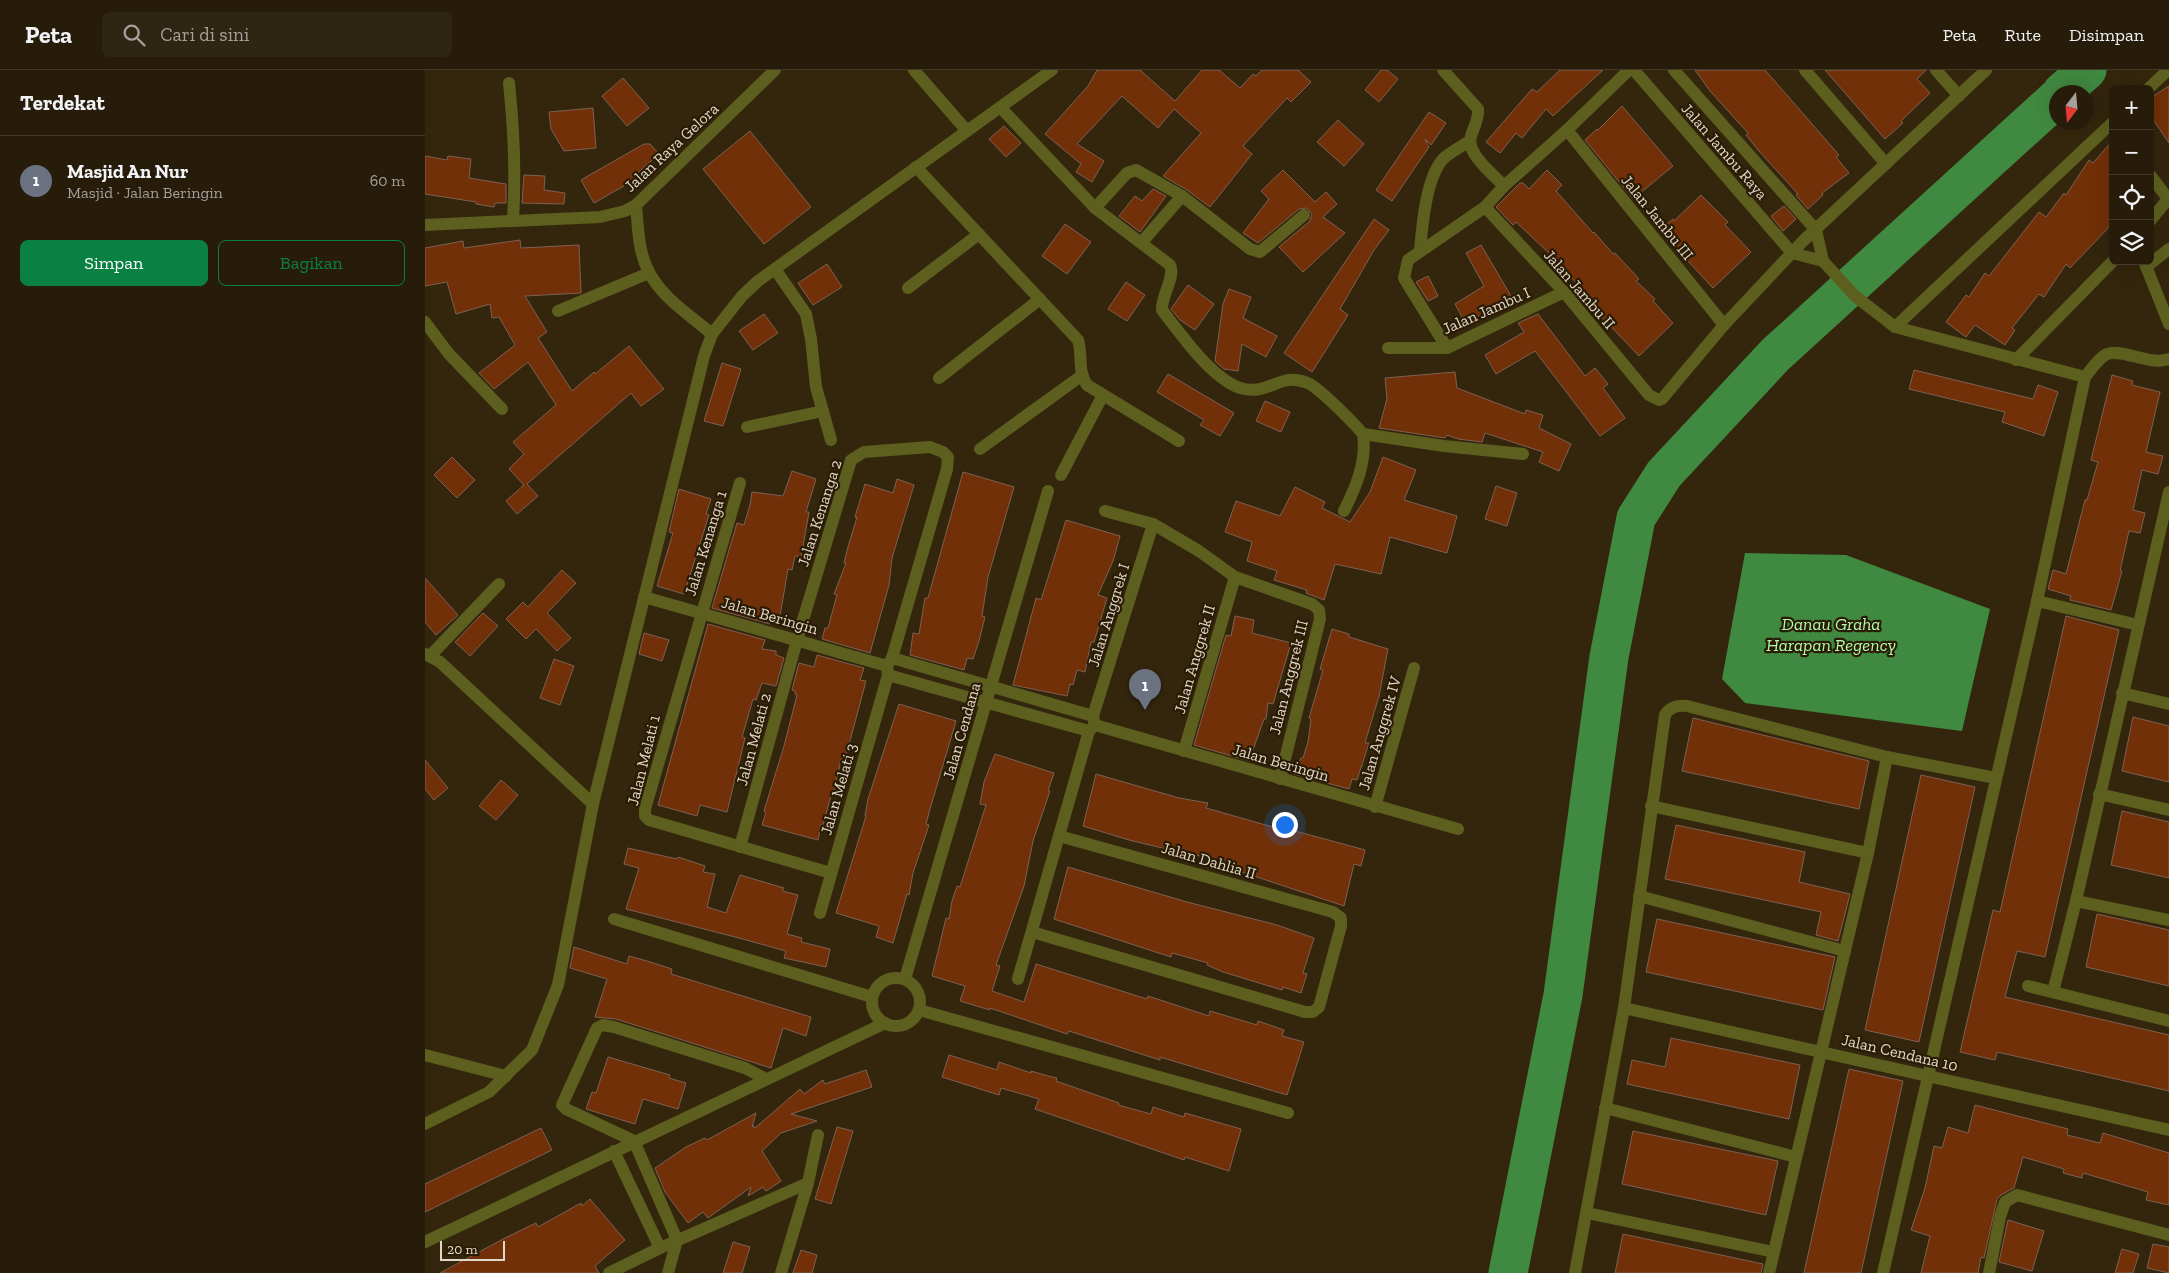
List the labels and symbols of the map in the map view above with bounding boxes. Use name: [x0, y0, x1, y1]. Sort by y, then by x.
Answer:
north arrow: [2049, 85, 2094, 130]
street label: Jalan Raya Gelora: [620, 99, 723, 196]
street label: Jalan Jambu Raya: [1677, 99, 1772, 204]
street label: Jalan Jambu III: [1617, 171, 1698, 264]
street label: Jalan Jambu II: [1540, 246, 1619, 333]
street label: Jalan Jambu I: [1440, 283, 1533, 338]
street label: Jalan Kenanga 2: [793, 457, 846, 569]
street label: Jalan Kenanga 1: [680, 488, 731, 598]
street label: Jalan Anggrek I: [1084, 561, 1133, 669]
street label: Jalan Beringin: [719, 593, 821, 639]
street label: Jalan Anggrek II: [1170, 602, 1219, 716]
water label: Danau Graha Harapan Regency: [1766, 613, 1896, 656]
street label: Jalan Anggrek III: [1265, 618, 1312, 736]
pin: 1: [1129, 669, 1161, 710]
street label: Jalan Anggrek IV: [1354, 673, 1405, 792]
street label: Jalan Cendana: [939, 680, 984, 782]
street label: Jalan Melati 2: [732, 691, 775, 787]
street label: Jalan Melati 1: [623, 713, 664, 807]
street label: Jalan Beringin: [1230, 740, 1332, 786]
street label: Jalan Melati 3: [816, 741, 861, 837]
your location: [1272, 812, 1298, 838]
street label: Jalan Dahlia II: [1159, 838, 1258, 883]
street label: Jalan Cendana 10: [1840, 1030, 1960, 1075]
scale bar: [440, 1238, 505, 1261]

